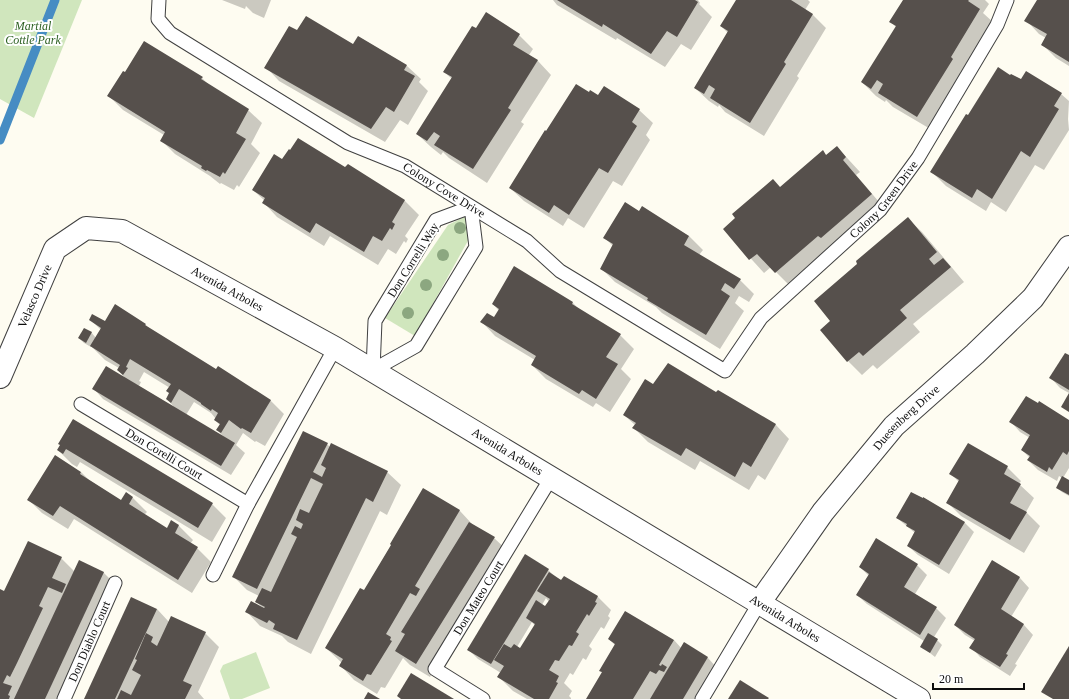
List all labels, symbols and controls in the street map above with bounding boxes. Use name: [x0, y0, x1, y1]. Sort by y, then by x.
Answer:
park label: Martial Cottle Park: [5, 19, 61, 47]
street label: Colony Green Drive: [847, 158, 921, 241]
street label: Colony Cove Drive: [400, 159, 488, 221]
street label: Don Correlli Way: [384, 220, 442, 300]
street label: Velasco Drive: [15, 262, 55, 330]
street label: Avenida Arboles: [189, 263, 266, 314]
street label: Duesenberg Drive: [870, 382, 942, 453]
street label: Don Corelli Court: [123, 425, 206, 483]
street label: Avenida Arboles: [469, 425, 546, 478]
street label: Don Mateo Court: [450, 557, 507, 638]
street label: Avenida Arboles: [747, 592, 823, 645]
street label: Don Diablo Court: [65, 598, 113, 684]
scale bar: [933, 665, 1024, 691]
text: 20 m: [939, 672, 964, 686]

